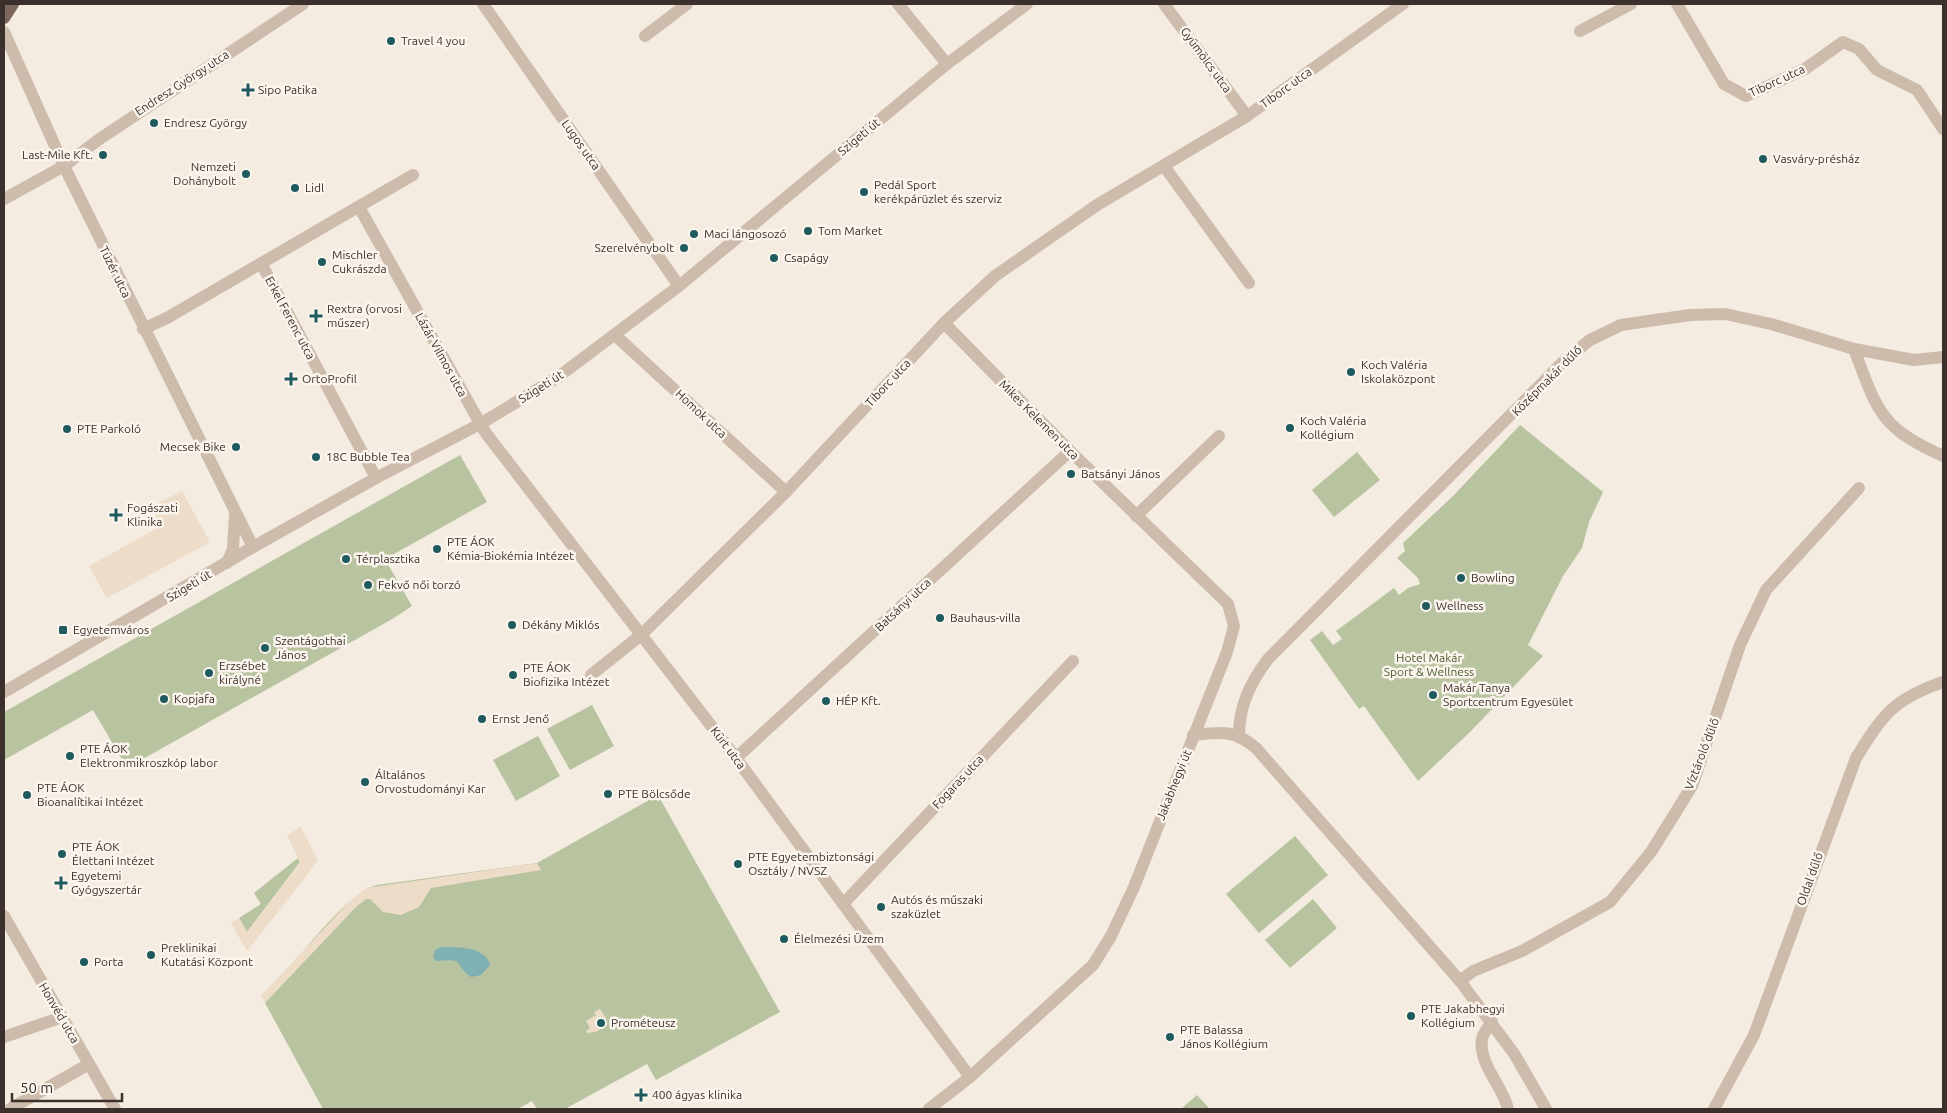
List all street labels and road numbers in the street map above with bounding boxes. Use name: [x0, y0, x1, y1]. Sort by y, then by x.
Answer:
street label: Gyümölcs utca: [1178, 24, 1235, 95]
street label: Endresz György utca: [132, 47, 231, 118]
street label: Tiborc utca: [1747, 62, 1807, 99]
street label: Tiborc utca: [1258, 65, 1314, 110]
street label: Szigeti út: [835, 115, 882, 158]
street label: Lugos utca: [559, 117, 603, 172]
street label: Tüzér utca: [97, 244, 134, 300]
street label: Erkel Ferenc utca: [263, 274, 318, 362]
street label: Lázár Vilmos utca: [413, 311, 470, 399]
street label: Középmakár dűlő: [1509, 343, 1584, 418]
street label: Tiborc utca: [862, 356, 913, 409]
street label: Szigeti út: [516, 368, 566, 405]
street label: Mikes Kelemen utca: [997, 377, 1082, 462]
street label: Homok utca: [673, 387, 729, 440]
street label: Szigeti út: [164, 567, 214, 604]
street label: Batsányi utca: [872, 576, 933, 634]
street label: Víztároló dűlő: [1682, 716, 1721, 792]
street label: Kürt utca: [708, 724, 748, 771]
street label: Jakabhegyi út: [1154, 748, 1194, 822]
street label: Fogaras utca: [930, 752, 986, 811]
street label: Oldal dűlő: [1794, 850, 1825, 907]
street label: Honvéd utca: [37, 980, 82, 1045]

